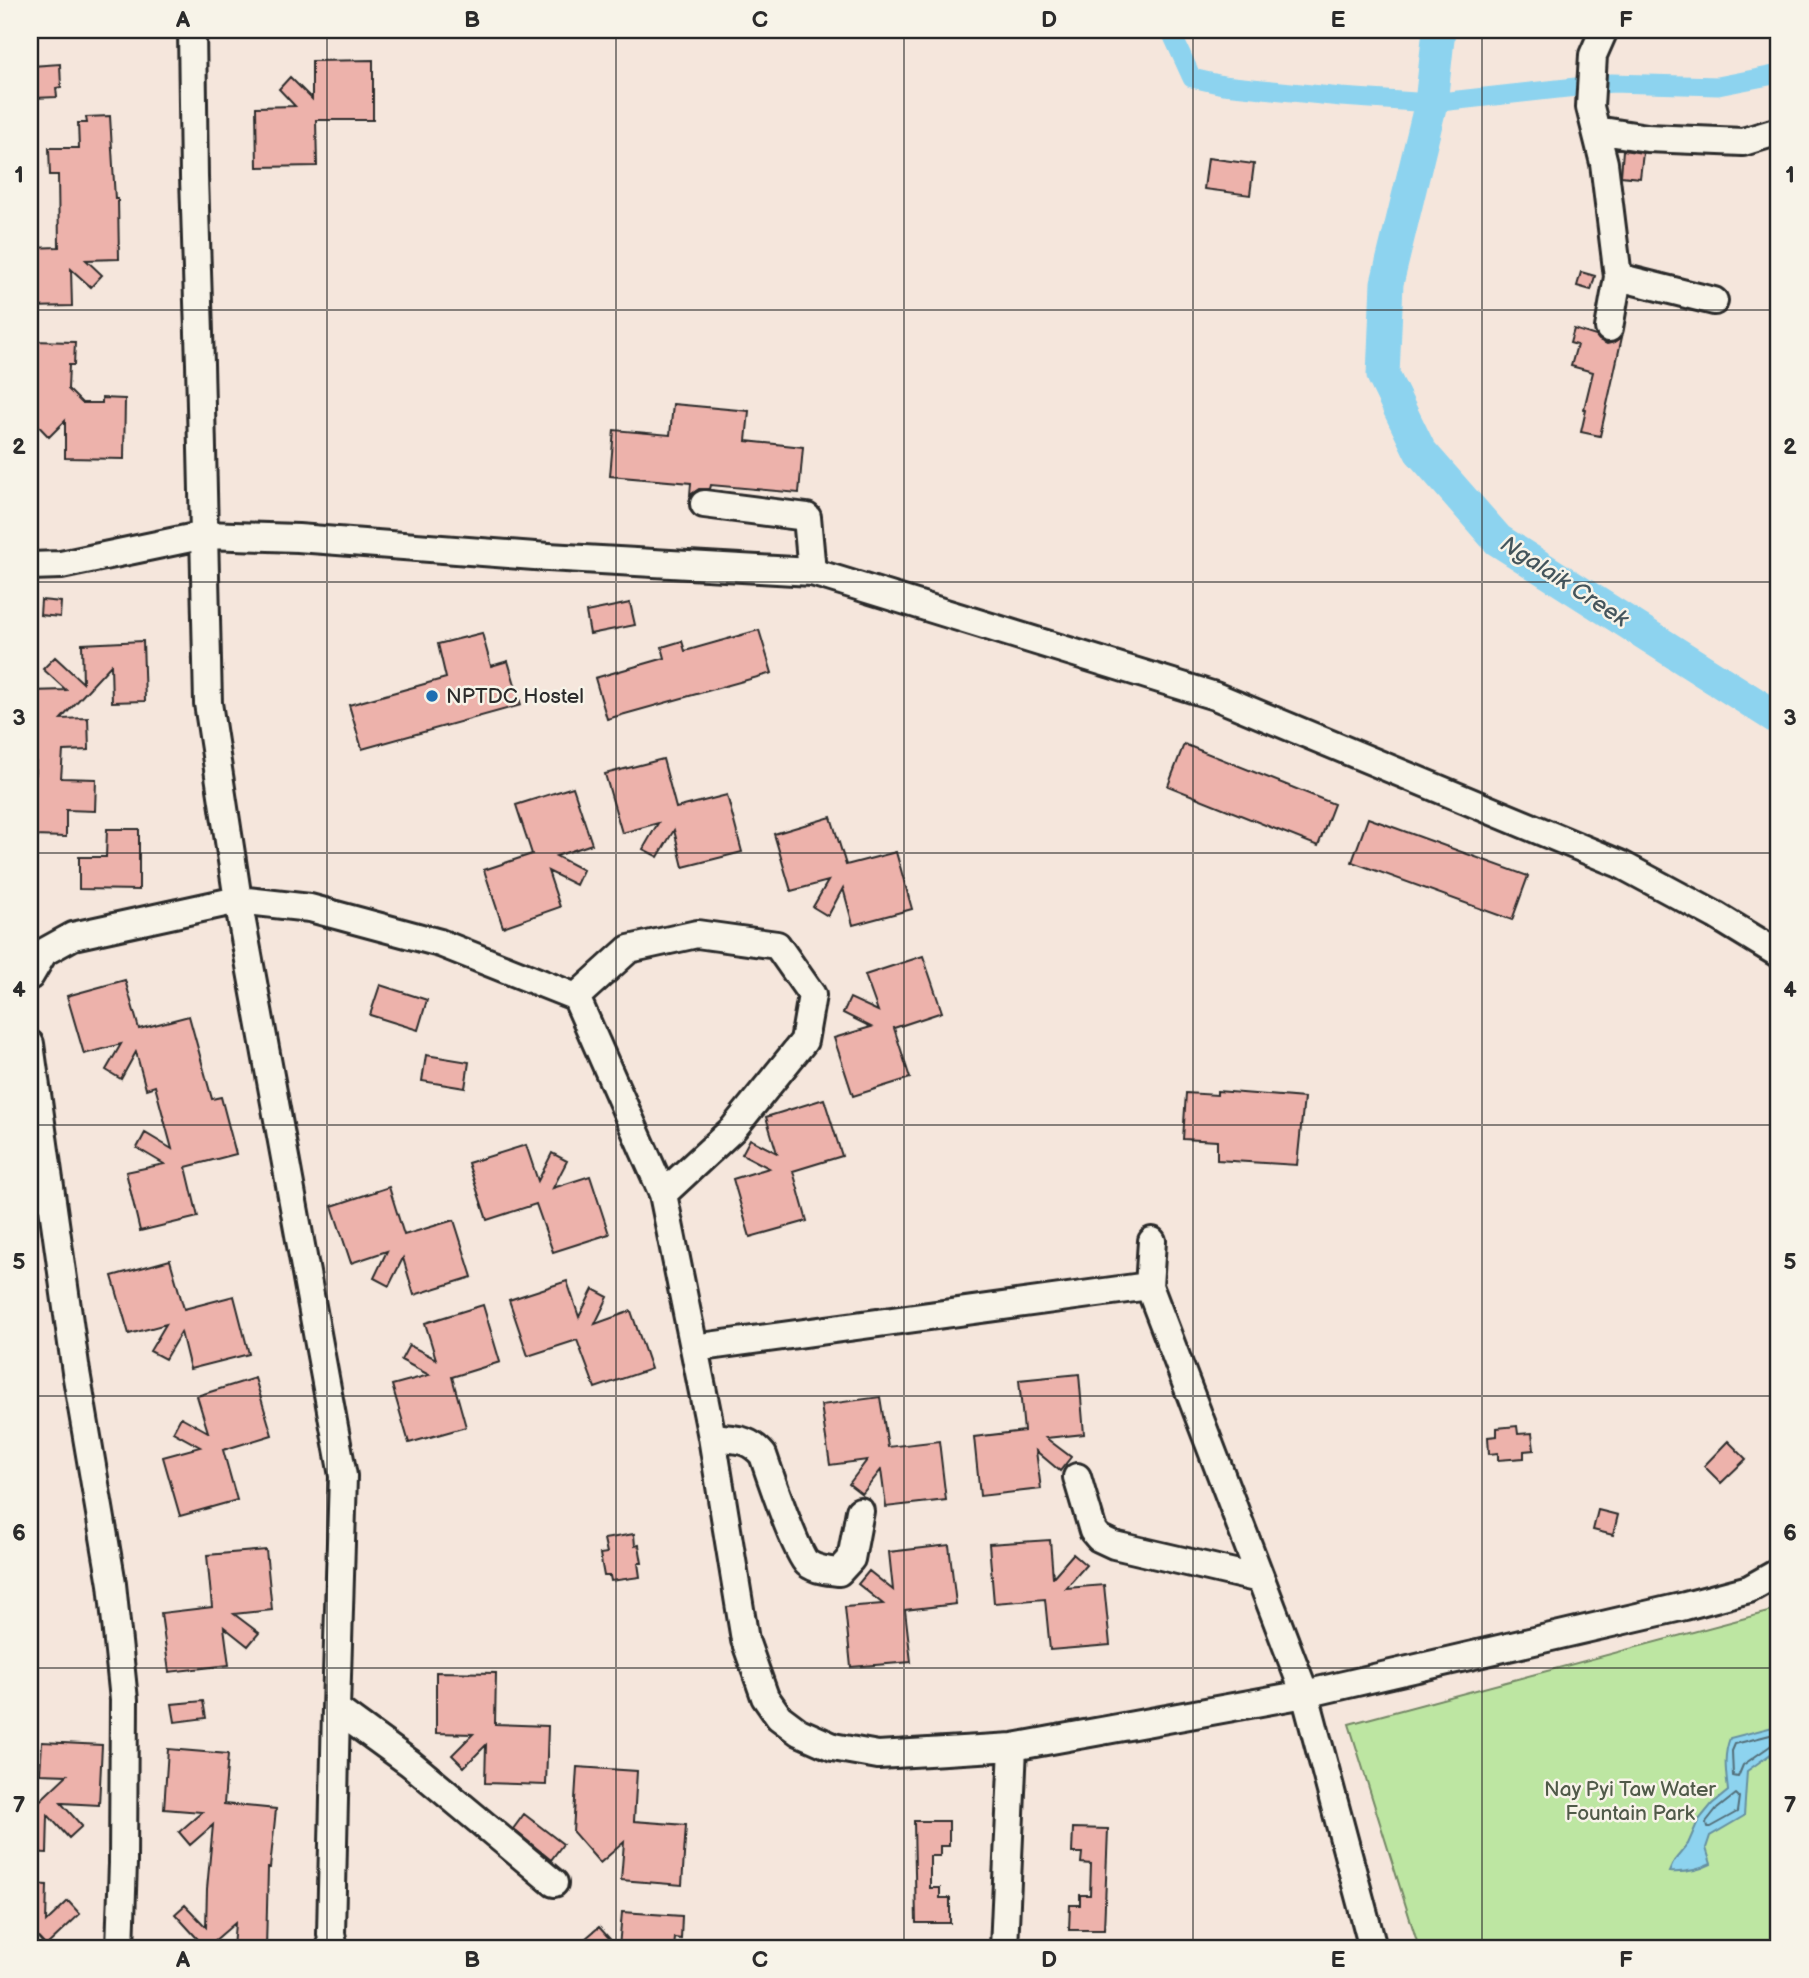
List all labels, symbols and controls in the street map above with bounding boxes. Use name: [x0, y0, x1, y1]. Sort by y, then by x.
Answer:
text: A: [175, 6, 191, 34]
text: B: [464, 6, 480, 34]
text: C: [752, 6, 768, 34]
text: D: [1041, 6, 1057, 34]
text: E: [1331, 6, 1346, 34]
text: F: [1619, 6, 1633, 34]
text: 1: [14, 161, 24, 189]
text: 1: [1785, 161, 1795, 189]
text: 2: [12, 433, 26, 461]
text: 2: [1783, 433, 1797, 461]
water label: Ngalaik Creek: [1495, 530, 1634, 634]
place label: NPTDC Hostel: [446, 684, 584, 709]
marker: NPTDC Hostel: [424, 688, 440, 704]
text: 3: [12, 704, 26, 732]
text: 3: [1783, 704, 1797, 732]
text: 4: [12, 976, 26, 1004]
text: 4: [1783, 976, 1797, 1004]
text: 5: [12, 1248, 26, 1276]
text: 5: [1783, 1248, 1797, 1276]
text: 6: [12, 1519, 26, 1547]
text: 6: [1783, 1519, 1797, 1547]
park label: Nay Pyi Taw Water Fountain Park: [1544, 1777, 1716, 1826]
text: 7: [13, 1791, 26, 1819]
text: 7: [1784, 1791, 1797, 1819]
text: A: [175, 1946, 191, 1974]
text: B: [464, 1946, 480, 1974]
text: C: [752, 1946, 768, 1974]
text: D: [1041, 1946, 1057, 1974]
text: E: [1331, 1946, 1346, 1974]
text: F: [1619, 1946, 1633, 1974]

